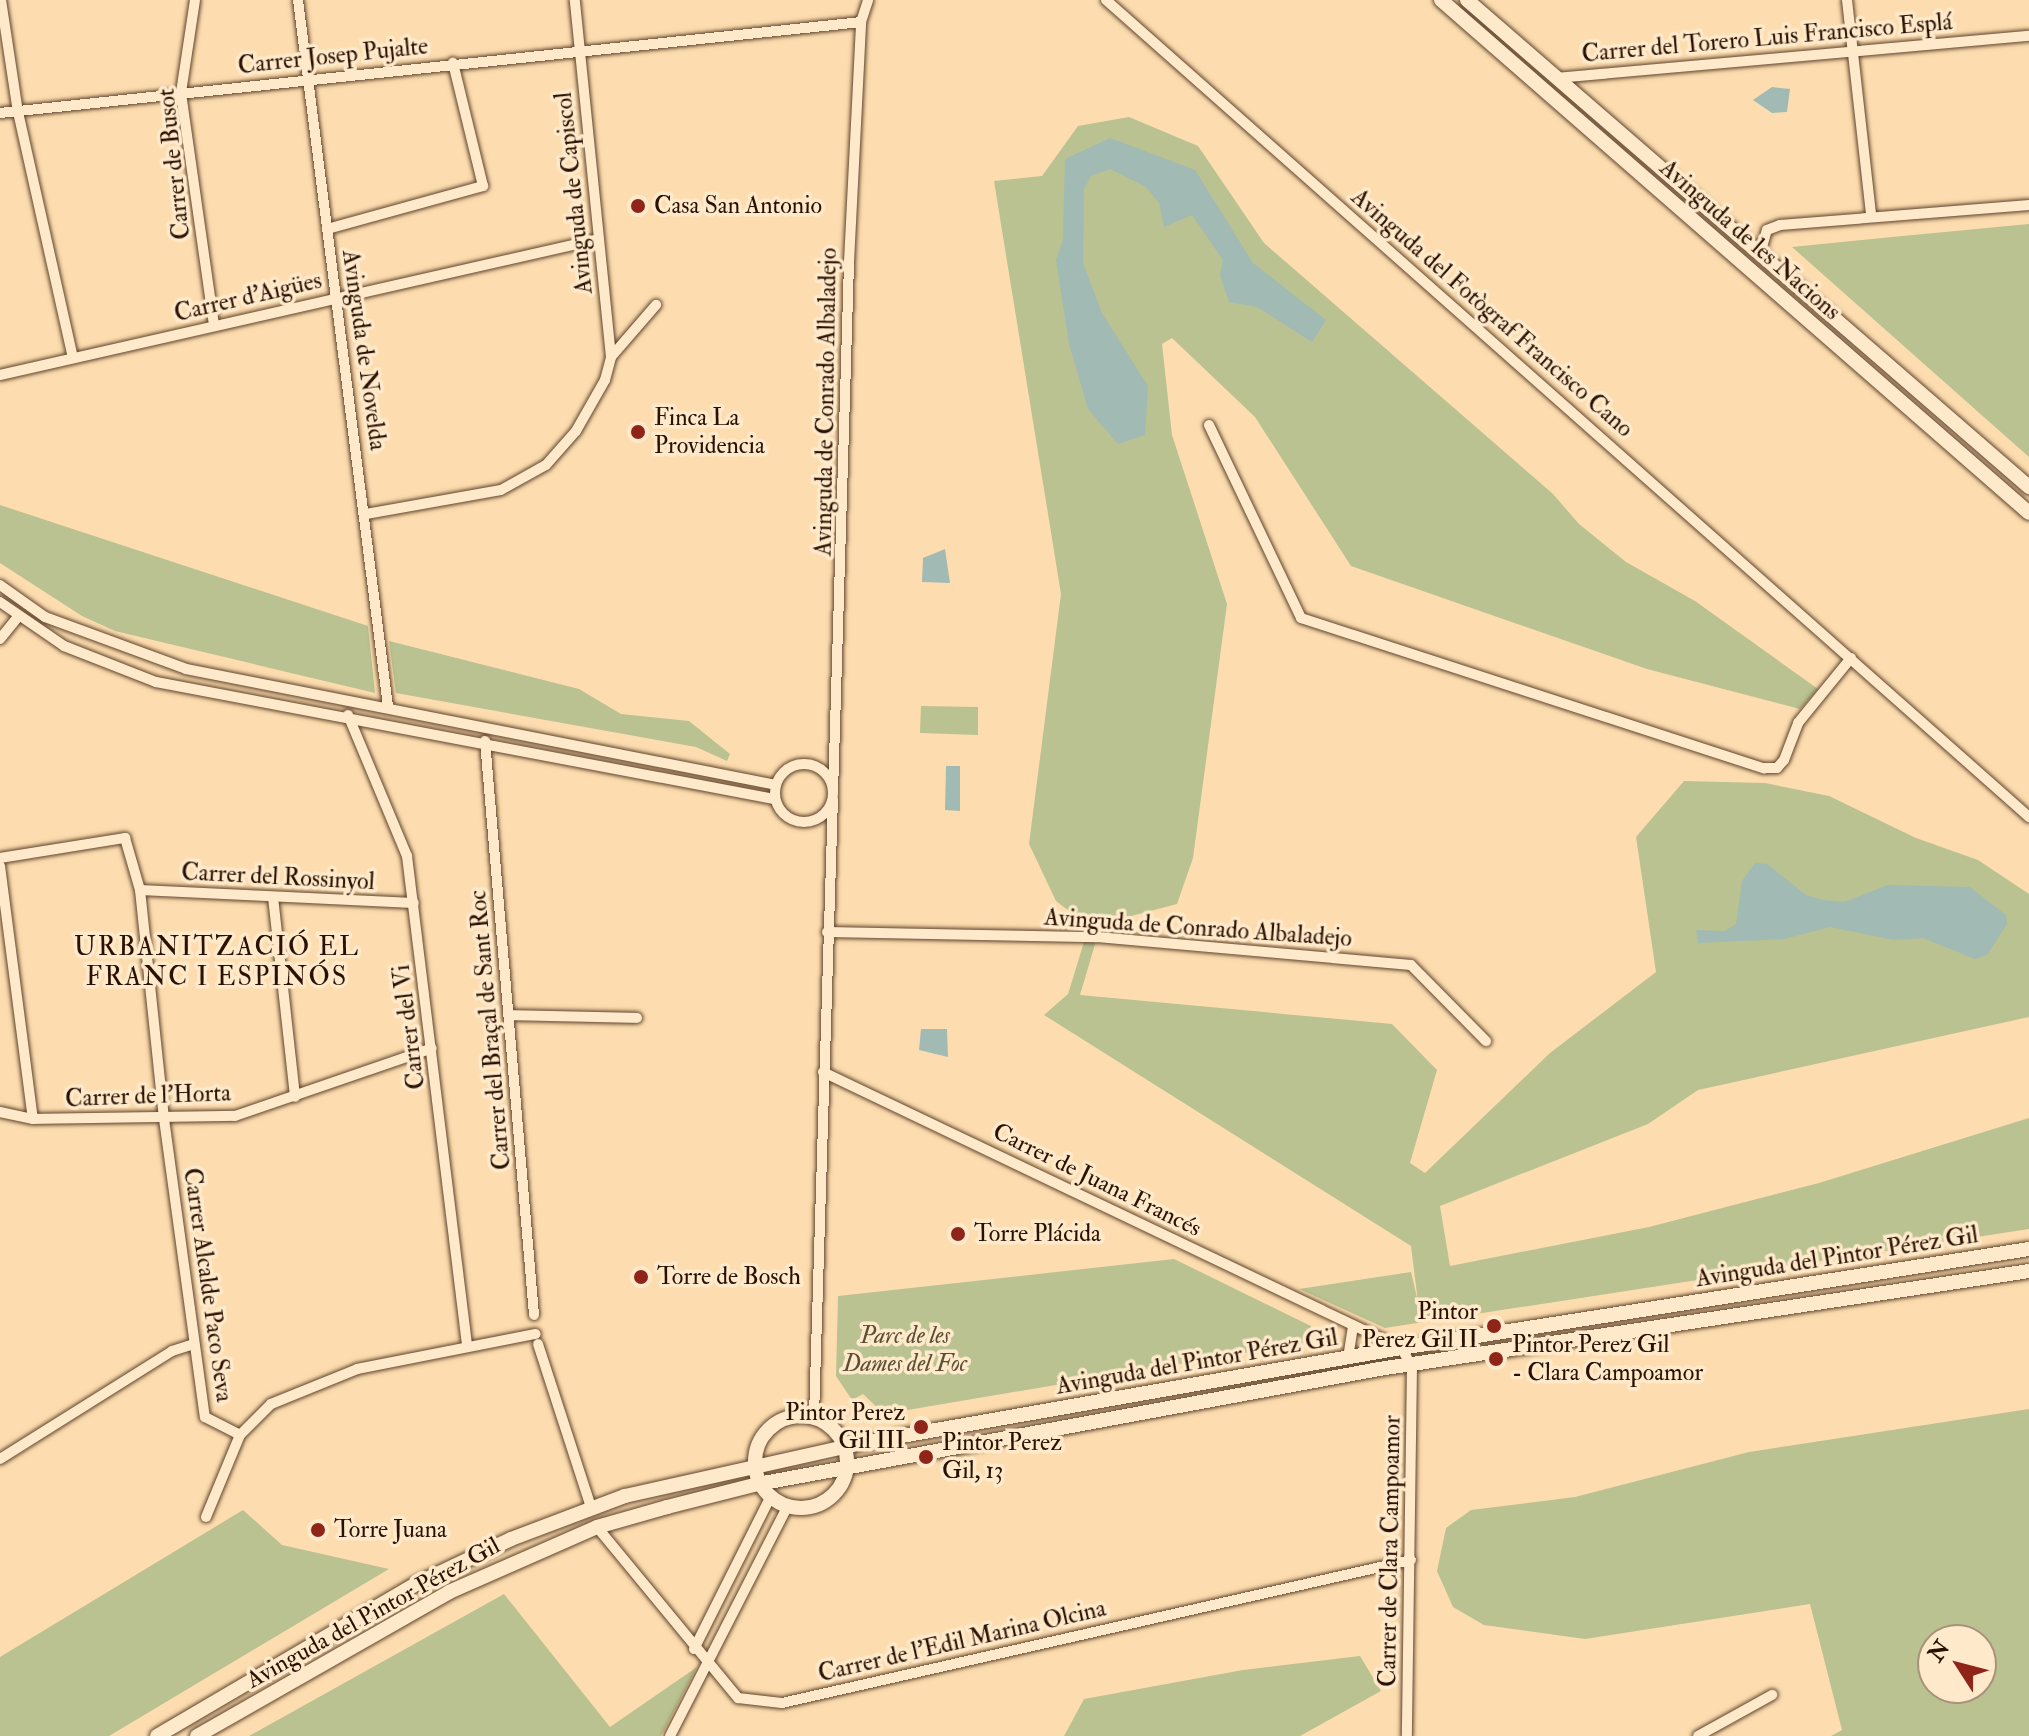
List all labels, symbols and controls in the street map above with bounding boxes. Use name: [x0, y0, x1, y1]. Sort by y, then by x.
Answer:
street label: Carrer del Torero Luis Francisco Esplá: [1580, 7, 1954, 69]
street label: Carrer Josep Pujalte: [236, 32, 430, 80]
street label: Carrer de Busot: [152, 87, 196, 241]
street label: Avinguda de Capiscol: [549, 91, 599, 295]
street label: Avinguda de les Nacions: [1654, 154, 1846, 326]
street label: Avinguda del Fotògraf Francisco Cano: [1345, 183, 1639, 443]
place label: Casa San Antonio: [654, 192, 822, 220]
marker: Casa San Antonio: [629, 197, 647, 215]
street label: Avinguda de Novelda: [336, 248, 392, 452]
street label: Avinguda de Conrado Albaladejo: [809, 248, 843, 556]
street label: Carrer d'Aigües: [171, 266, 325, 328]
place label: Finca La Providencia: [654, 404, 765, 460]
marker: Finca La Providencia: [629, 423, 647, 441]
street label: Carrer del Rossinyol: [181, 858, 375, 896]
street label: Carrer del Braçal de Sant Roc: [463, 889, 517, 1171]
street label: Avinguda de Conrado Albaladejo: [1043, 903, 1353, 953]
district label: URBANITZACIÓ EL FRANC I ESPINÓS: [74, 932, 360, 994]
street label: Carrer del Vi: [387, 963, 431, 1091]
street label: Carrer de l'Horta: [65, 1079, 231, 1113]
street label: Carrer de Juana Francés: [988, 1117, 1206, 1243]
street label: Carrer Alcalde Paco Seva: [177, 1166, 239, 1404]
place label: Torre Plácida: [974, 1220, 1101, 1248]
street label: Avinguda del Pintor Pérez Gil: [1694, 1220, 1980, 1294]
marker: Torre Plácida: [949, 1225, 967, 1243]
place label: Torre de Bosch: [657, 1263, 801, 1291]
marker: Torre de Bosch: [632, 1268, 650, 1286]
place label: Pintor Perez Gil II: [1362, 1298, 1478, 1354]
marker: Pintor Perez Gil II: [1485, 1317, 1503, 1335]
park label: Parc de les Dames del Foc: [843, 1322, 967, 1378]
street label: Avinguda del Pintor Pérez Gil: [1054, 1323, 1340, 1401]
place label: Pintor Perez Gil - Clara Campoamor: [1512, 1331, 1703, 1387]
marker: Pintor Perez Gil - Clara Campoamor: [1487, 1350, 1505, 1368]
place label: Pintor Perez Gil III: [785, 1399, 905, 1455]
street label: Carrer de Clara Campoamor: [1373, 1415, 1407, 1687]
marker: Pintor Perez Gil III: [912, 1418, 930, 1436]
place label: Pintor Perez Gil, 13: [942, 1429, 1062, 1485]
marker: Pintor Perez Gil, 13: [917, 1448, 935, 1466]
place label: Torre Juana: [334, 1516, 447, 1544]
marker: Torre Juana: [309, 1521, 327, 1539]
street label: Avinguda del Pintor Pérez Gil: [241, 1531, 505, 1695]
street label: Carrer de l'Edil Marina Olcina: [815, 1594, 1109, 1688]
north arrow: [1917, 1624, 1997, 1704]
text: N: [1922, 1635, 1956, 1667]

